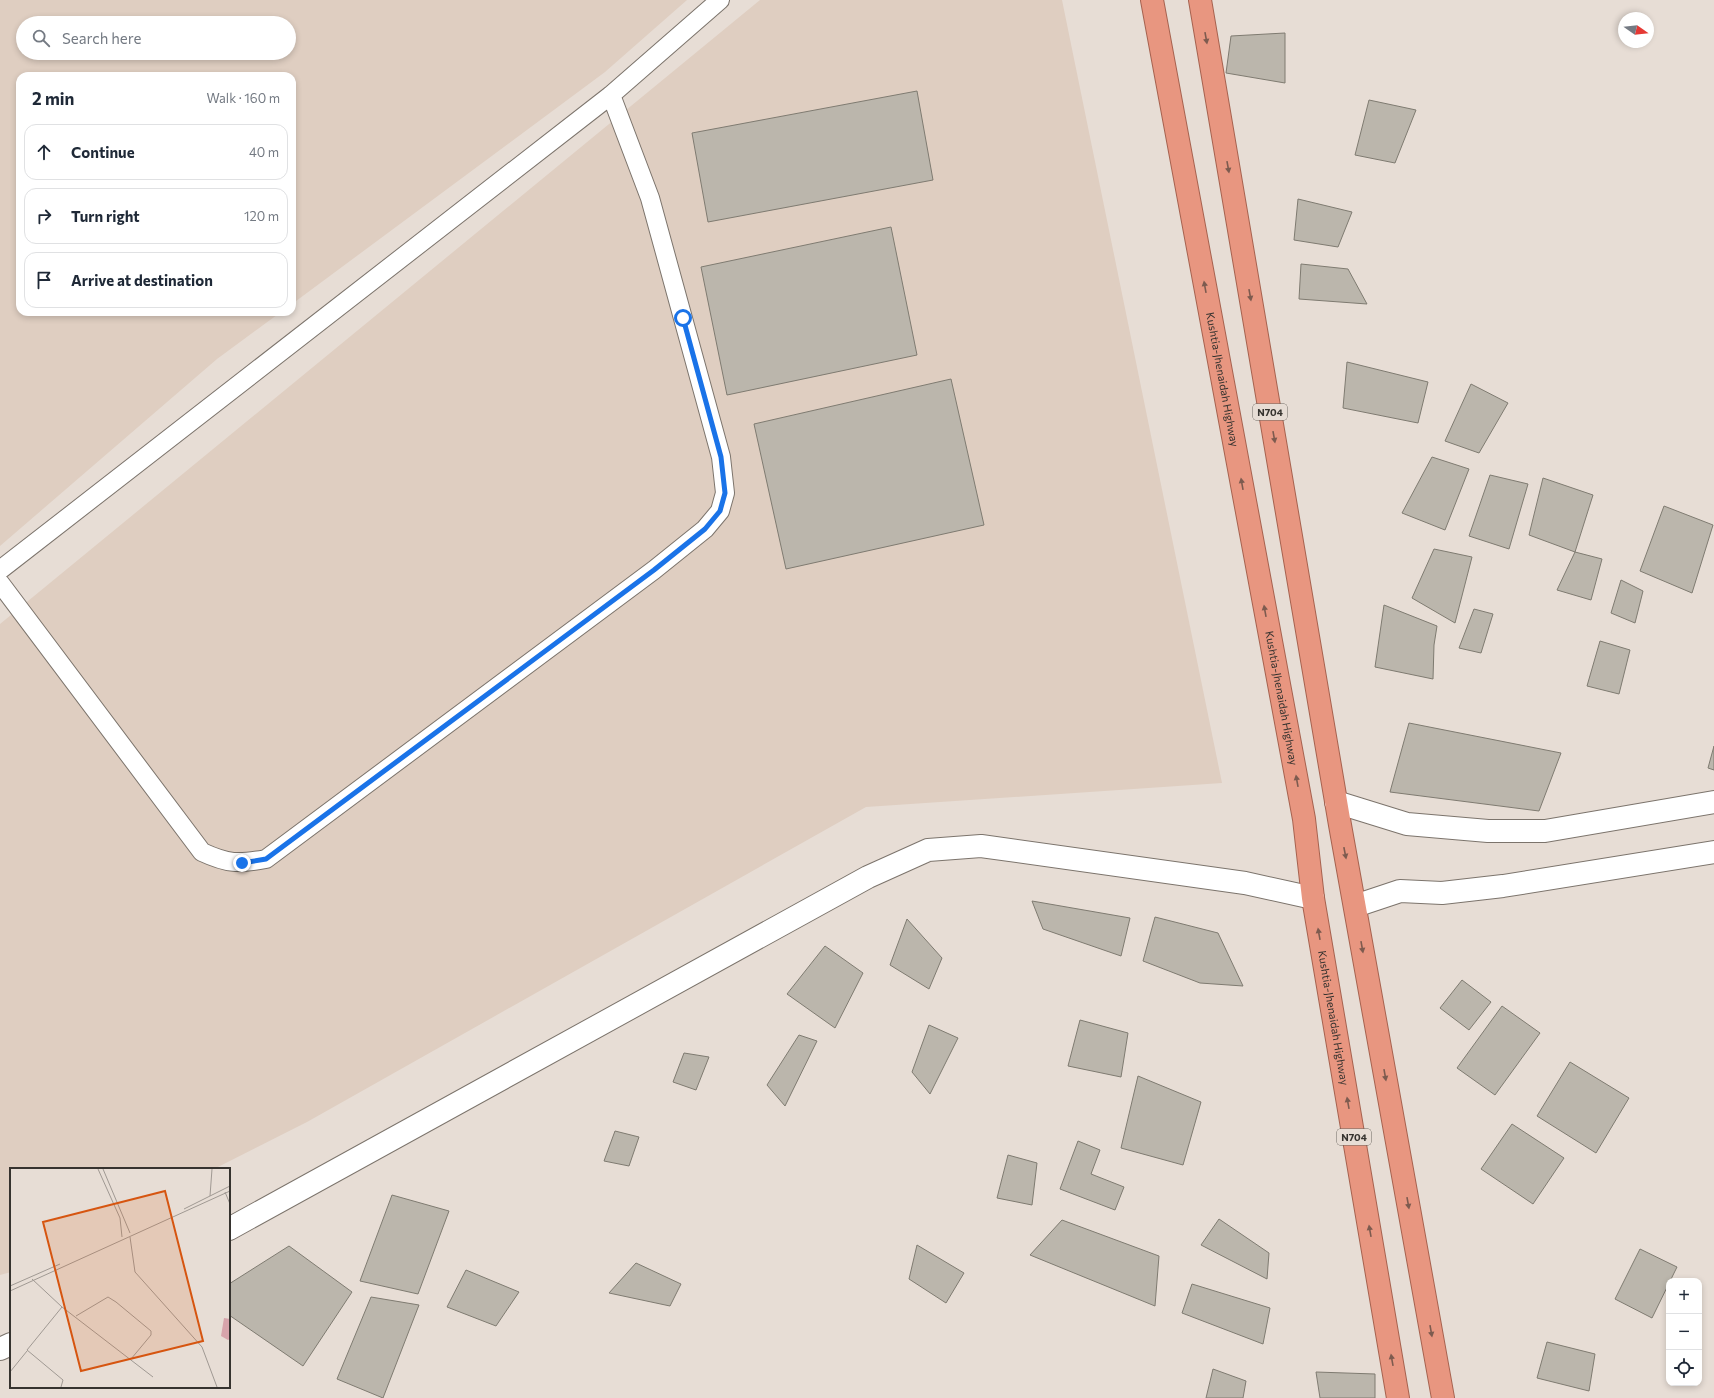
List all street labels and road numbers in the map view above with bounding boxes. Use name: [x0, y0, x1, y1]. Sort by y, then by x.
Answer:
street label: Kushtia-Jhenaidah Highway: [1204, 311, 1242, 448]
road number: N704: [1253, 404, 1287, 420]
street label: Kushtia-Jhenaidah Highway: [1263, 630, 1301, 767]
street label: Kushtia-Jhenaidah Highway: [1316, 949, 1352, 1086]
road number: N704: [1337, 1129, 1371, 1145]

